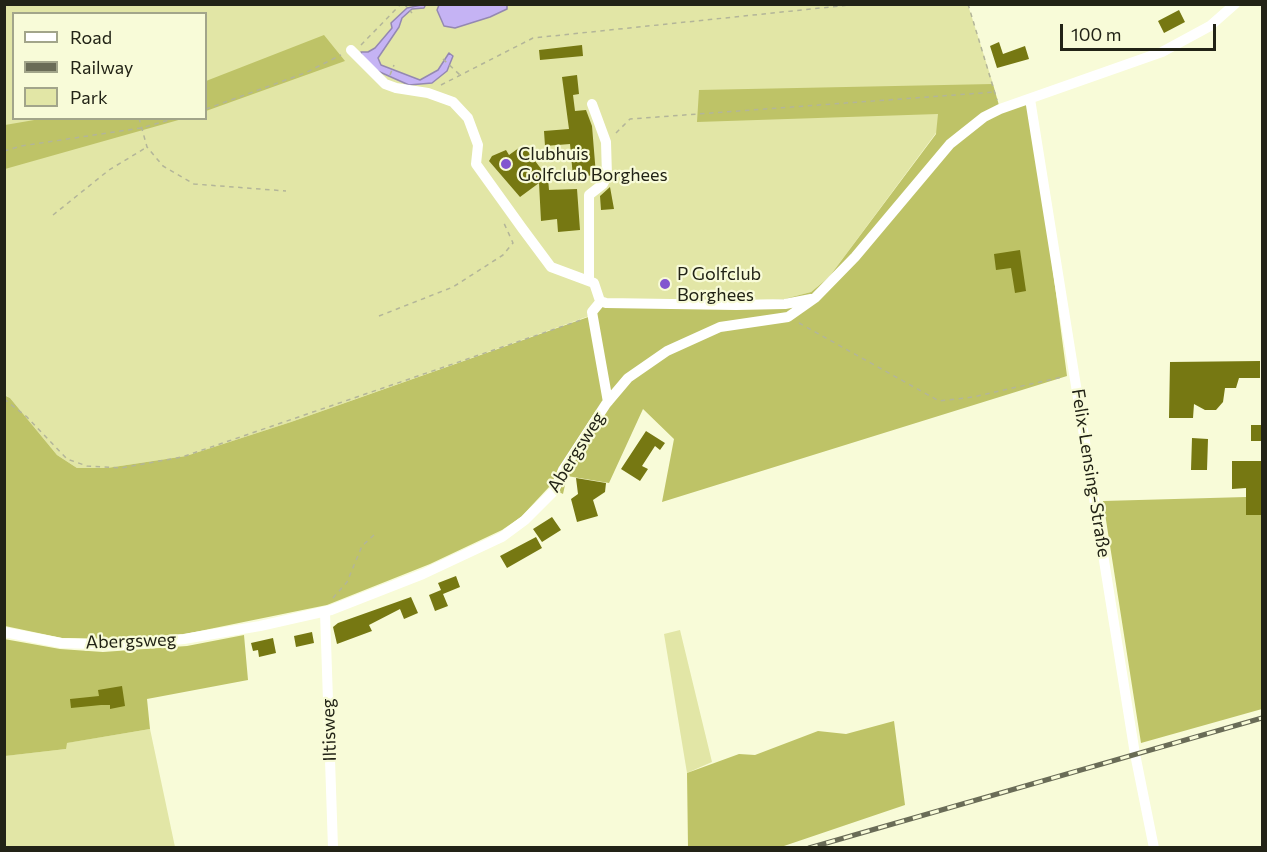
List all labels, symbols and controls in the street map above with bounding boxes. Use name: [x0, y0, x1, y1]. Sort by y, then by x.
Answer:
legend: [12, 12, 207, 120]
scale bar: [1063, 12, 1219, 50]
text: 100 m: [1071, 23, 1121, 45]
text: Road: [70, 26, 112, 48]
text: Railway: [70, 56, 133, 78]
text: Park: [70, 86, 108, 108]
place label: Clubhuis Golfclub Borghees: [518, 143, 668, 186]
marker: Clubhuis Golfclub Borghees: [499, 157, 513, 171]
place label: P Golfclub Borghees: [677, 263, 761, 306]
marker: P Golfclub Borghees: [658, 277, 672, 291]
street label: Felix-Lensing-Straße: [1067, 387, 1115, 559]
street label: Abergsweg: [543, 408, 609, 496]
street label: Abergsweg: [85, 629, 177, 653]
street label: Iltisweg: [317, 698, 341, 762]

